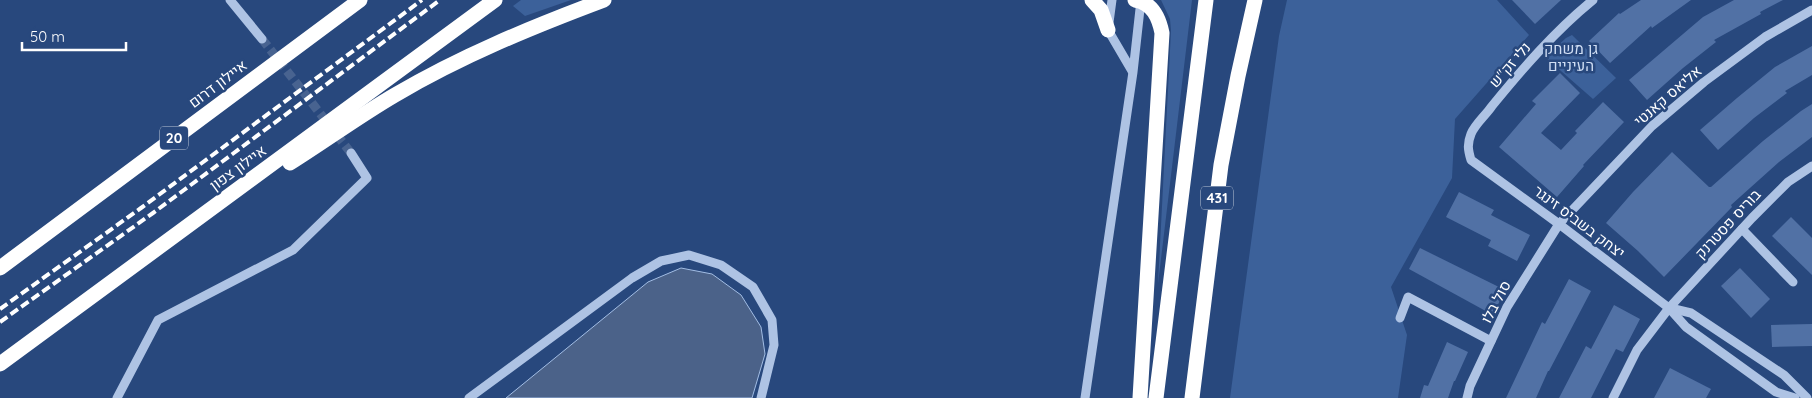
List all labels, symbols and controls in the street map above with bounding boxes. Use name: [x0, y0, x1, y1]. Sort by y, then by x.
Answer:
scale bar: [22, 20, 126, 52]
text: 50 m: [30, 27, 65, 46]
street label: נלי זק"ש: [1485, 38, 1535, 91]
park label: גן משחק העיניים: [1544, 39, 1598, 75]
street label: איילון דרום: [185, 55, 251, 112]
street label: אליאס קאנטי: [1630, 61, 1705, 130]
road number: 20: [160, 126, 188, 150]
street label: איילון צפון: [206, 141, 270, 195]
street label: יצחק בשביס זינגר: [1530, 181, 1629, 262]
street label: בוריס פסטרנק: [1691, 185, 1765, 262]
road number: 431: [1201, 187, 1233, 210]
street label: סול בלו: [1476, 277, 1515, 326]

